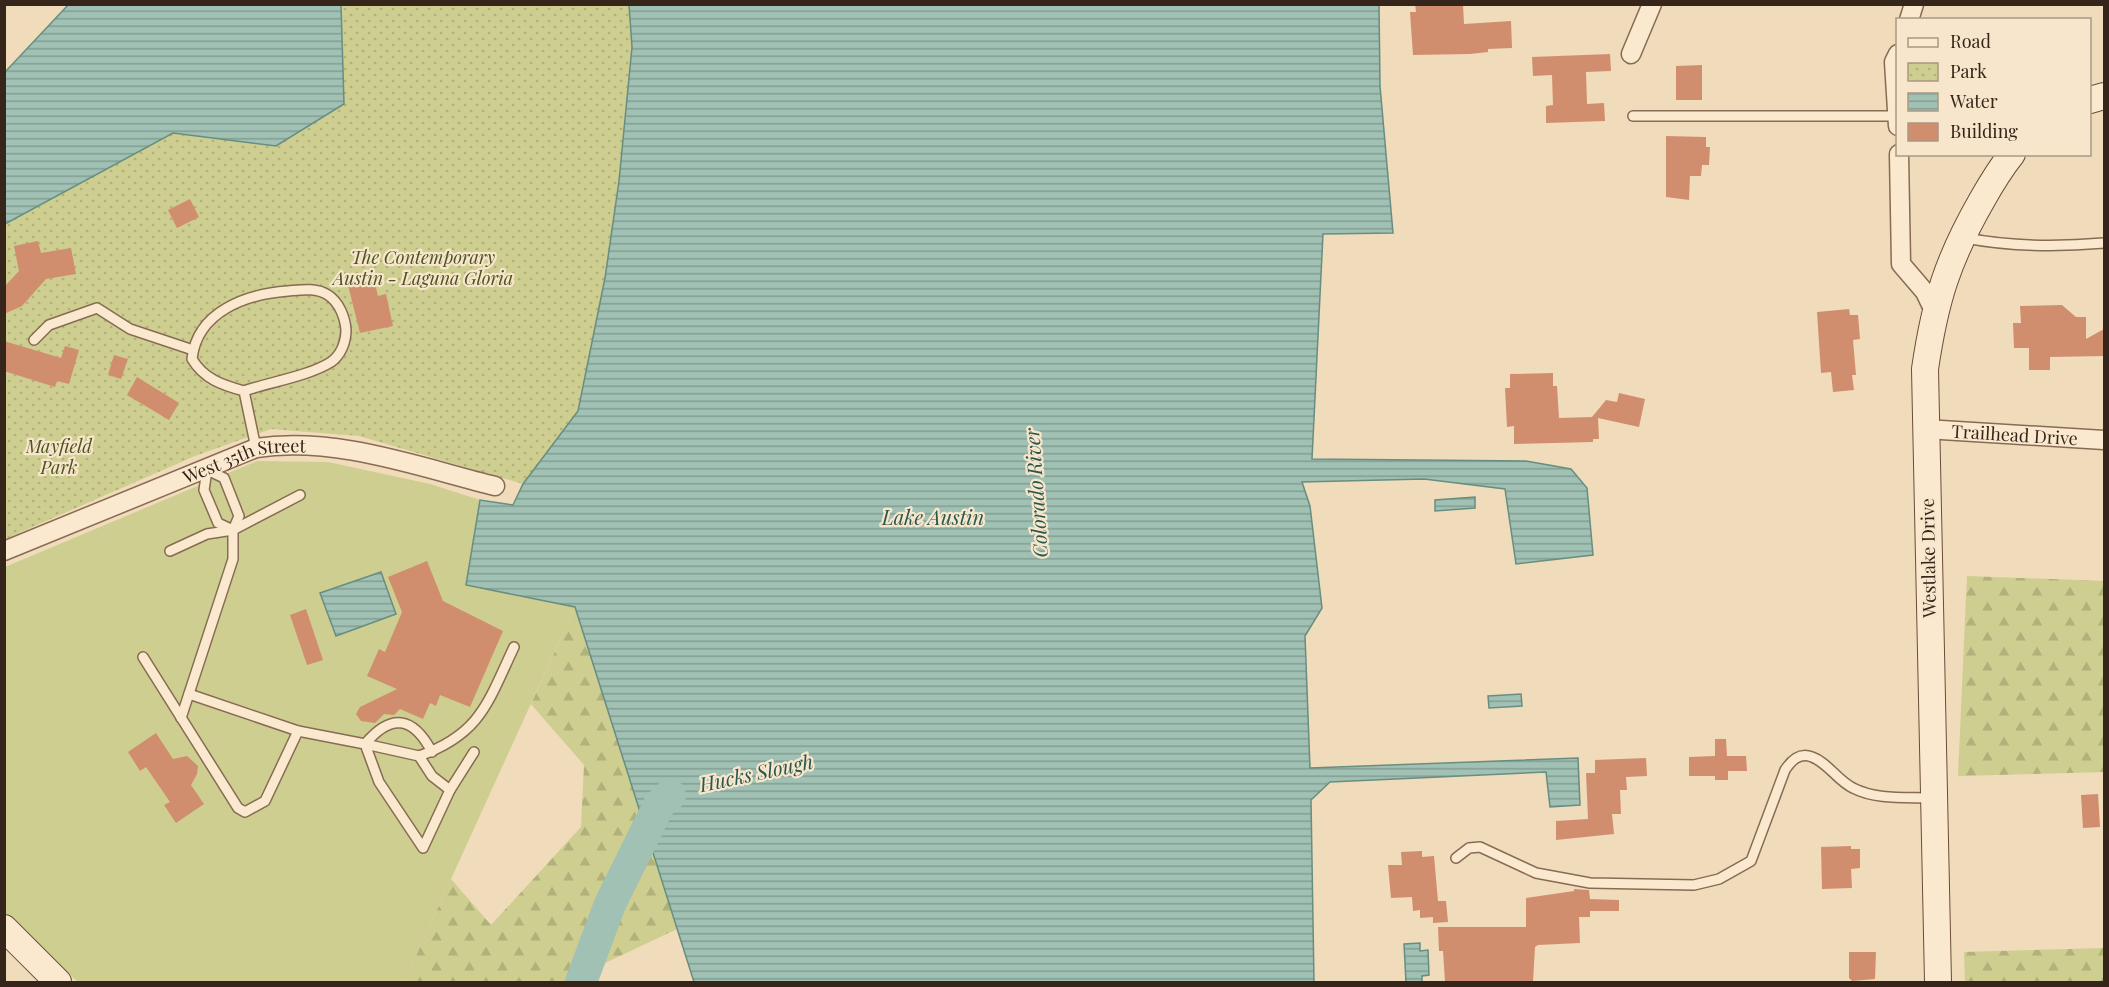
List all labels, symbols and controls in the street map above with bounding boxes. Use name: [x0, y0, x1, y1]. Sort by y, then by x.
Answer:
legend: [1896, 18, 2091, 156]
text: Road: [1950, 29, 1991, 53]
text: Park: [1950, 59, 1987, 83]
text: Water: [1949, 89, 1998, 113]
text: Building: [1950, 119, 2018, 143]
park label: The Contemporary Austin - Laguna Gloria: [331, 245, 513, 290]
street label: Trailhead Drive: [1951, 419, 2079, 450]
water label: Colorado River: [1017, 426, 1053, 559]
street label: West 35th Street: [178, 433, 307, 489]
park label: Mayfield Park: [25, 434, 93, 479]
street label: Westlake Drive: [1915, 498, 1941, 619]
water label: Lake Austin: [881, 503, 984, 530]
water label: Hucks Slough: [696, 747, 815, 797]

